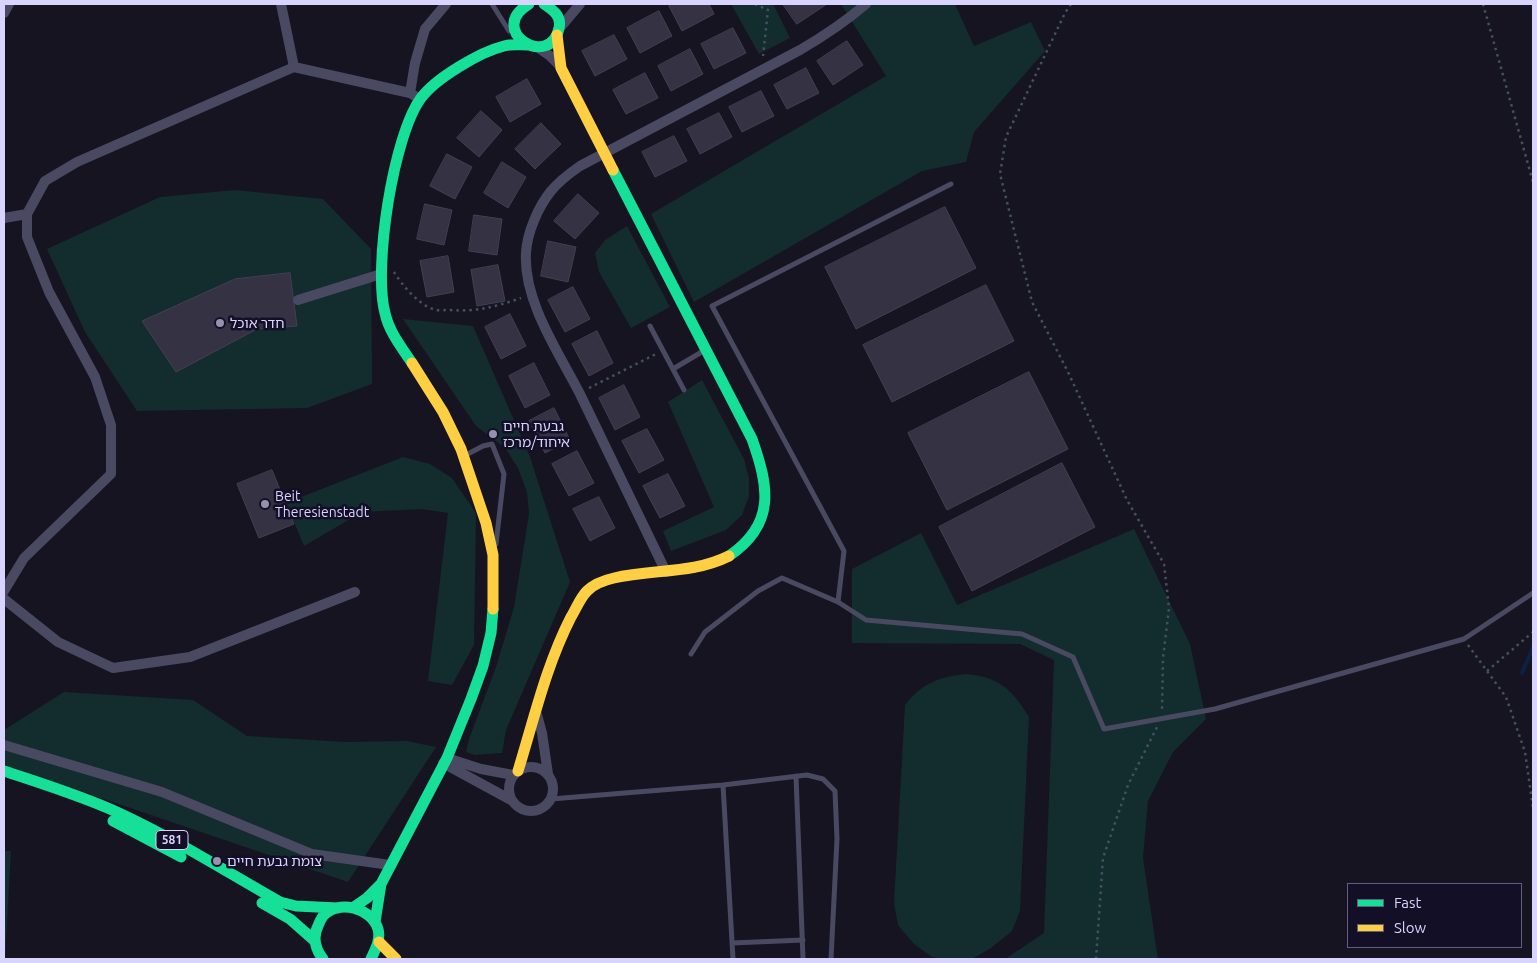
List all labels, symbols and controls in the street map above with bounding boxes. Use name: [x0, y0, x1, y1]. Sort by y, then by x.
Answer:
place label: חדר אוכל: [230, 315, 284, 331]
marker: חדר אוכל: [214, 317, 226, 329]
place label: גבעת חיים איחוד/מרכז: [503, 418, 570, 451]
marker: גבעת חיים איחוד/מרכז: [487, 428, 499, 440]
place label: Beit Theresienstadt: [275, 488, 369, 520]
marker: Beit Theresienstadt: [259, 498, 271, 510]
road number: 581: [156, 830, 188, 850]
place label: צומת גבעת חיים: [227, 853, 322, 869]
marker: צומת גבעת חיים: [211, 855, 223, 867]
legend: [1347, 883, 1522, 948]
text: Fast: [1394, 894, 1421, 911]
text: Slow: [1394, 919, 1426, 936]

